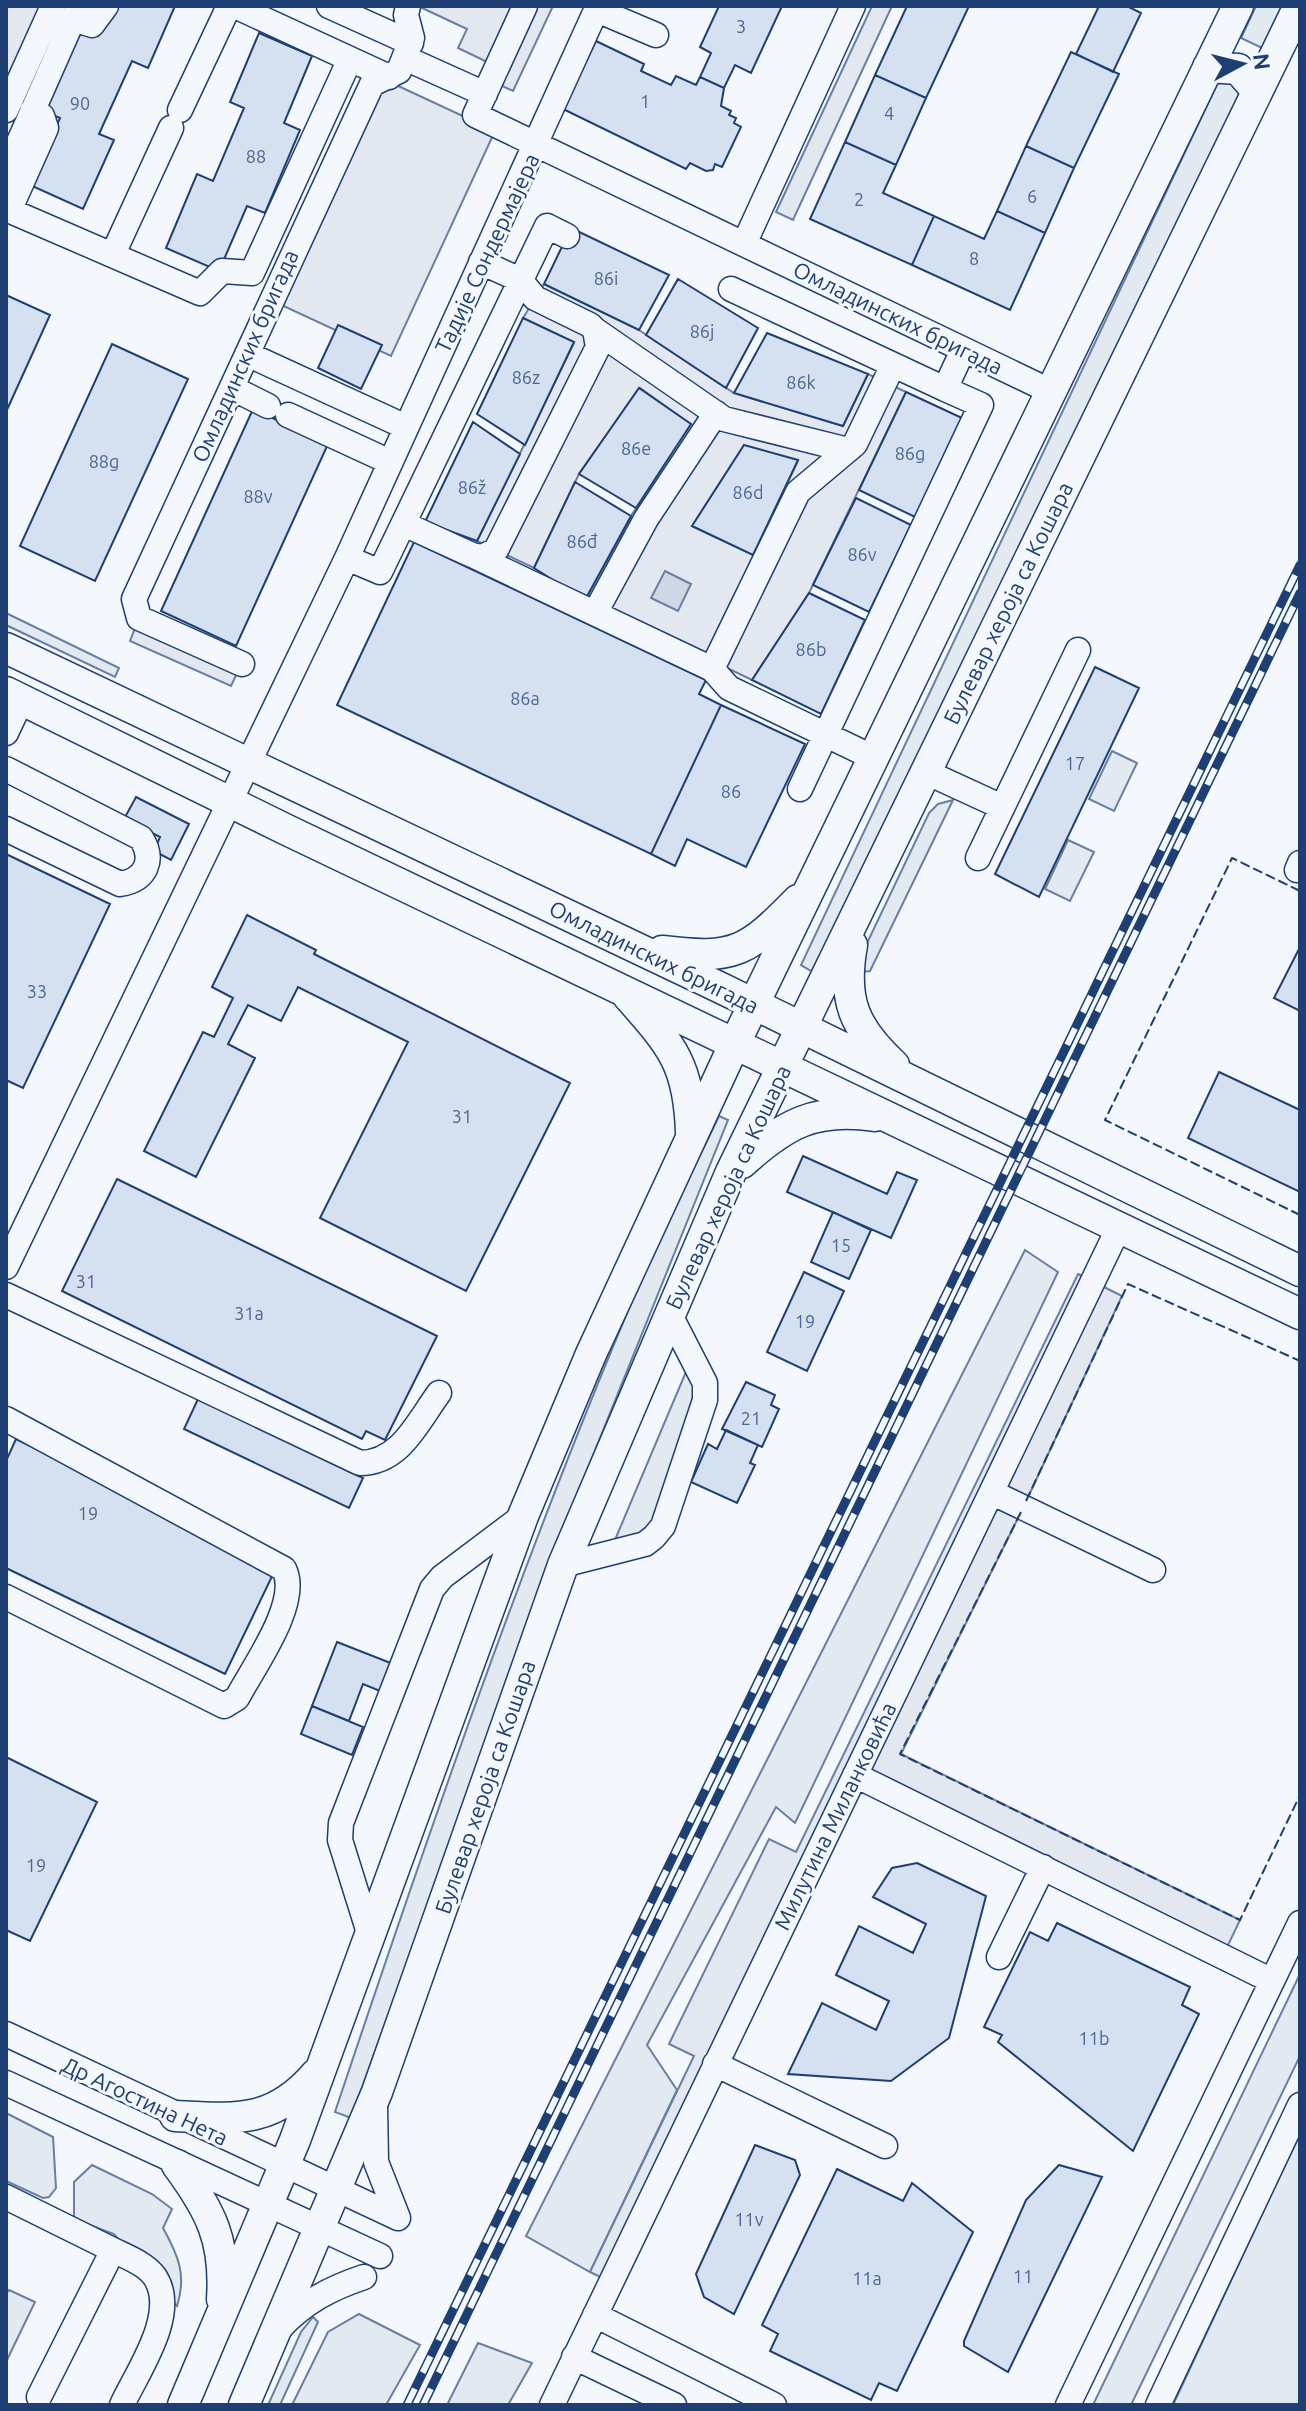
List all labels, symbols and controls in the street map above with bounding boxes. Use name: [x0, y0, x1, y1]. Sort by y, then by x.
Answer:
house number: 3: [736, 16, 746, 36]
north arrow: [1202, 24, 1282, 104]
text: N: [1249, 52, 1276, 71]
house number: 1: [640, 91, 650, 111]
house number: 90: [70, 93, 90, 113]
house number: 4: [884, 103, 894, 123]
house number: 88: [246, 146, 266, 166]
street label: Тадије Сондермајера: [429, 149, 544, 356]
house number: 6: [1027, 186, 1037, 206]
house number: 2: [854, 189, 864, 209]
street label: Омладинских бригада: [186, 246, 303, 466]
house number: 8: [969, 248, 979, 268]
street label: Омладинских бригада: [789, 256, 1007, 379]
house number: 86i: [594, 268, 618, 288]
house number: 86j: [690, 321, 714, 341]
house number: 86z: [512, 367, 540, 387]
house number: 86k: [786, 372, 816, 392]
house number: 86e: [621, 438, 651, 458]
house number: 86g: [895, 443, 925, 463]
house number: 88g: [89, 451, 119, 471]
house number: 86ž: [458, 477, 486, 497]
street label: Булевар хероја са Кошара: [938, 478, 1077, 728]
house number: 86d: [733, 482, 763, 502]
house number: 88v: [243, 486, 273, 506]
house number: 86đ: [567, 531, 598, 551]
house number: 86v: [847, 544, 877, 564]
house number: 86b: [796, 639, 826, 659]
house number: 86a: [510, 688, 540, 708]
house number: 17: [1065, 753, 1085, 773]
house number: 86: [721, 781, 741, 801]
street label: Омладинских бригада: [545, 895, 763, 1018]
house number: 33: [27, 981, 47, 1001]
street label: Булевар хероја са Кошара: [660, 1061, 795, 1313]
house number: 31: [452, 1106, 472, 1126]
house number: 15: [831, 1235, 851, 1255]
house number: 31: [76, 1271, 96, 1291]
house number: 31a: [234, 1303, 264, 1323]
house number: 19: [795, 1311, 815, 1331]
house number: 21: [741, 1408, 761, 1428]
house number: 19: [78, 1503, 98, 1523]
street label: Булевар хероја са Кошара: [429, 1657, 540, 1917]
street label: Милутина Миланковића: [769, 1698, 901, 1934]
house number: 19: [26, 1855, 46, 1875]
house number: 11b: [1079, 2028, 1109, 2048]
street label: Др Агостина Нета: [58, 2051, 232, 2150]
house number: 11v: [734, 2209, 764, 2229]
house number: 11: [1013, 2266, 1033, 2286]
house number: 11a: [852, 2268, 882, 2288]

